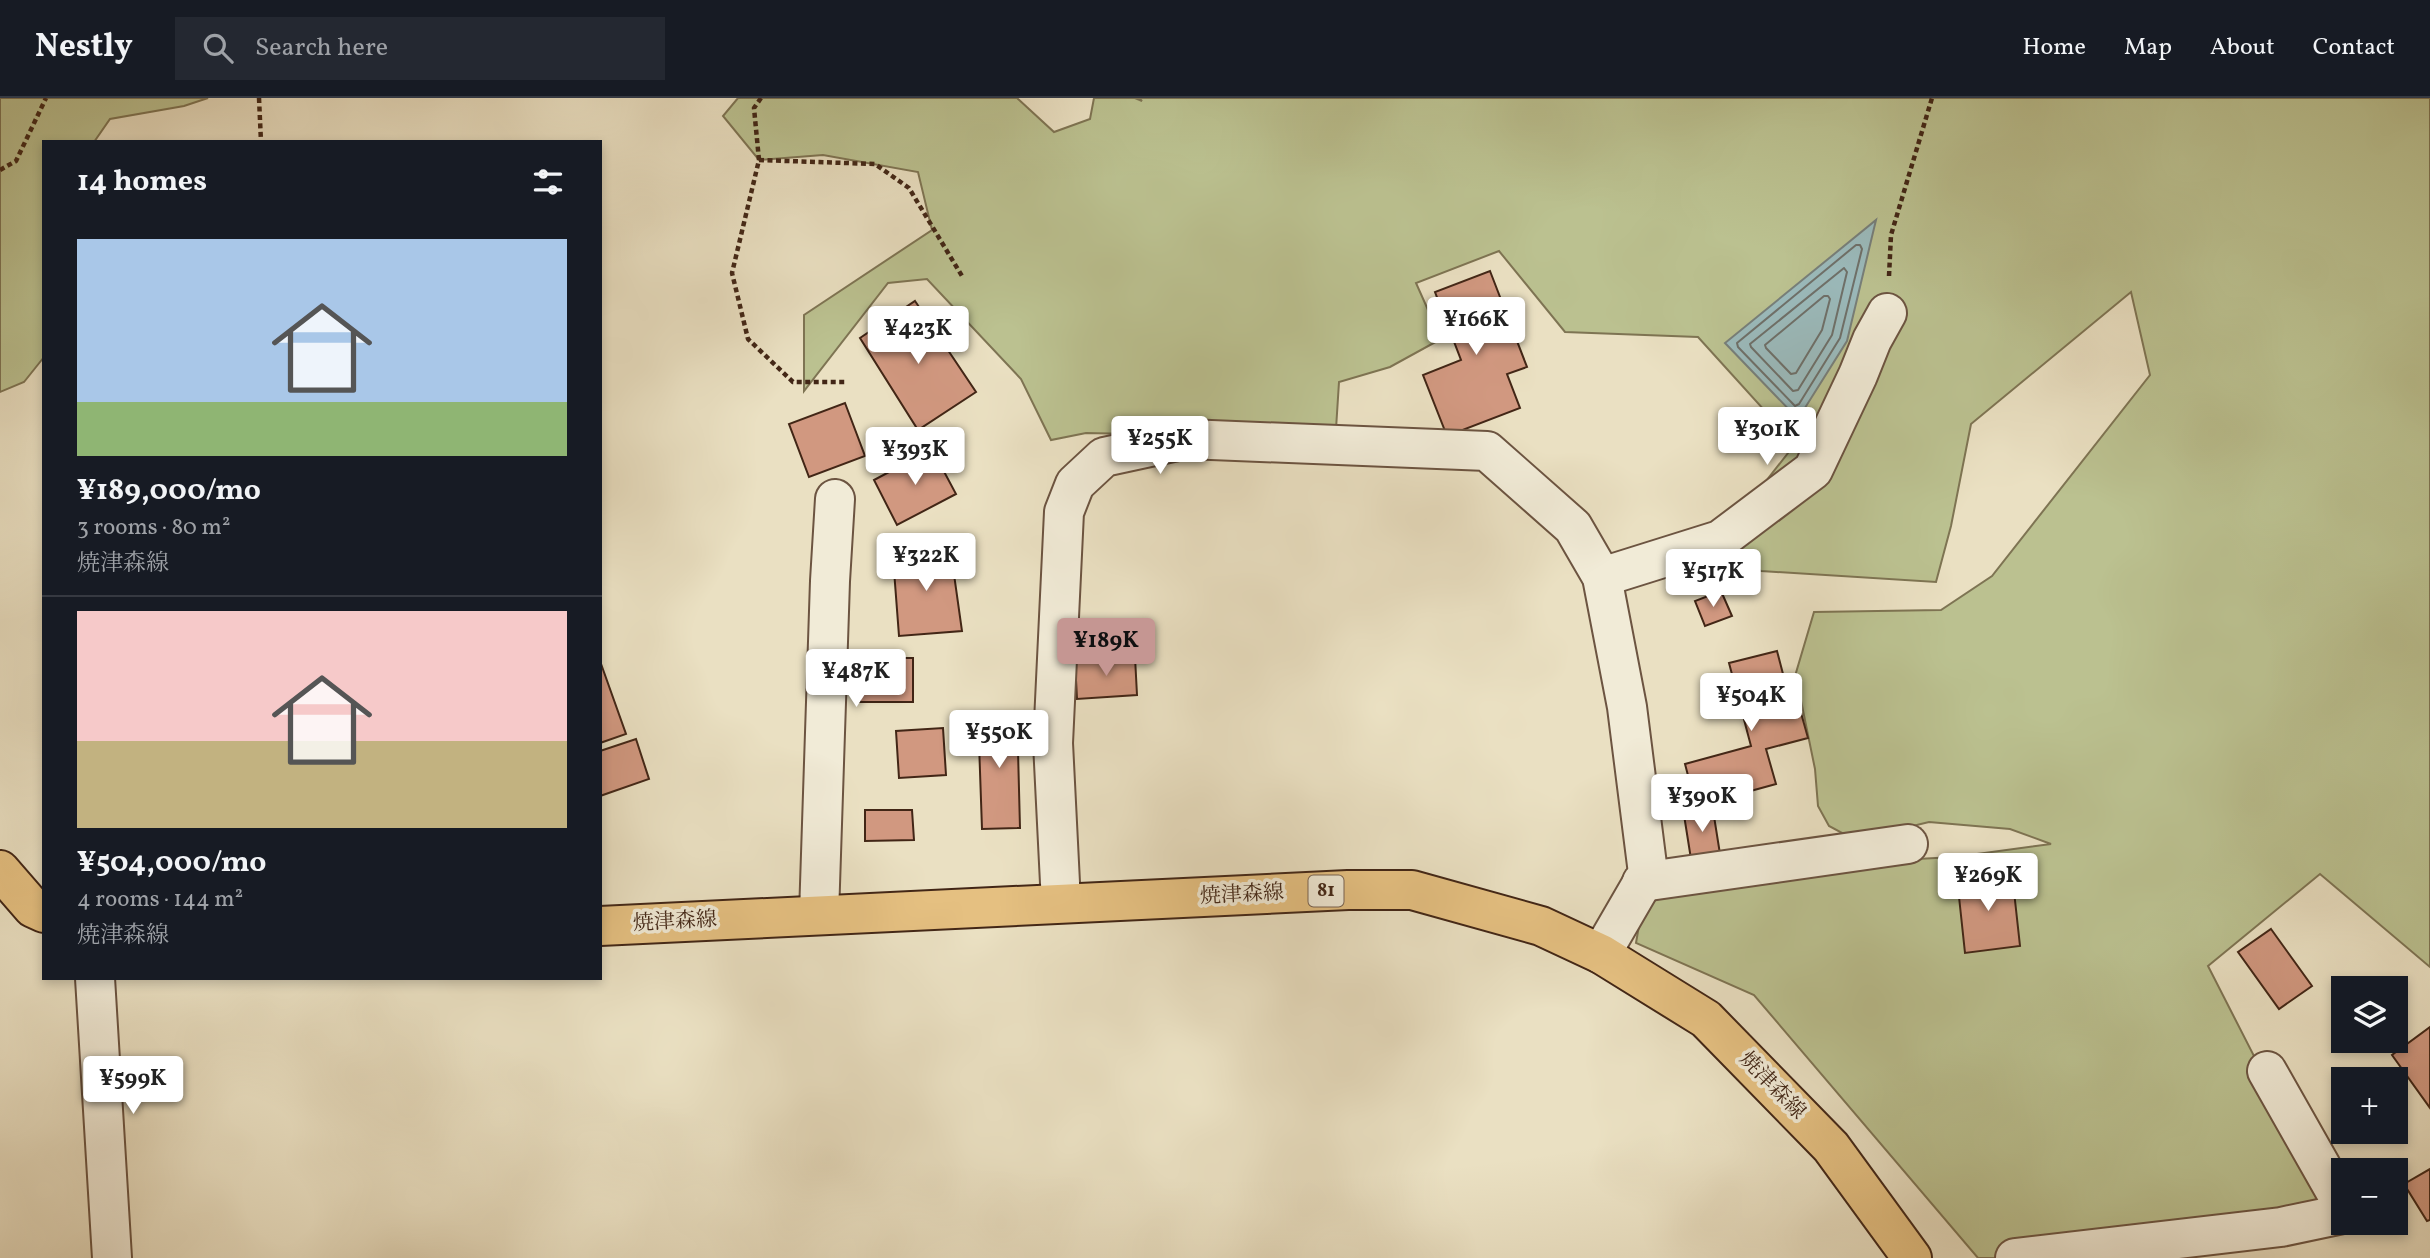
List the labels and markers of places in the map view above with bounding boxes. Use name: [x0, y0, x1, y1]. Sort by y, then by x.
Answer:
pin: ¥166K: [1427, 298, 1525, 357]
pin: ¥423K: [869, 306, 967, 366]
pin: ¥301K: [1718, 408, 1816, 467]
pin: ¥255K: [1111, 416, 1209, 476]
pin: ¥393K: [866, 428, 964, 487]
pin: ¥322K: [877, 533, 975, 593]
pin: ¥517K: [1664, 550, 1762, 609]
pin: ¥189K: [1057, 618, 1155, 678]
pin: ¥487K: [807, 650, 905, 709]
pin: ¥504K: [1702, 674, 1800, 733]
pin: ¥550K: [950, 710, 1048, 770]
pin: ¥390K: [1653, 774, 1751, 834]
pin: ¥269K: [1939, 854, 2037, 913]
pin: ¥599K: [84, 1056, 182, 1116]

